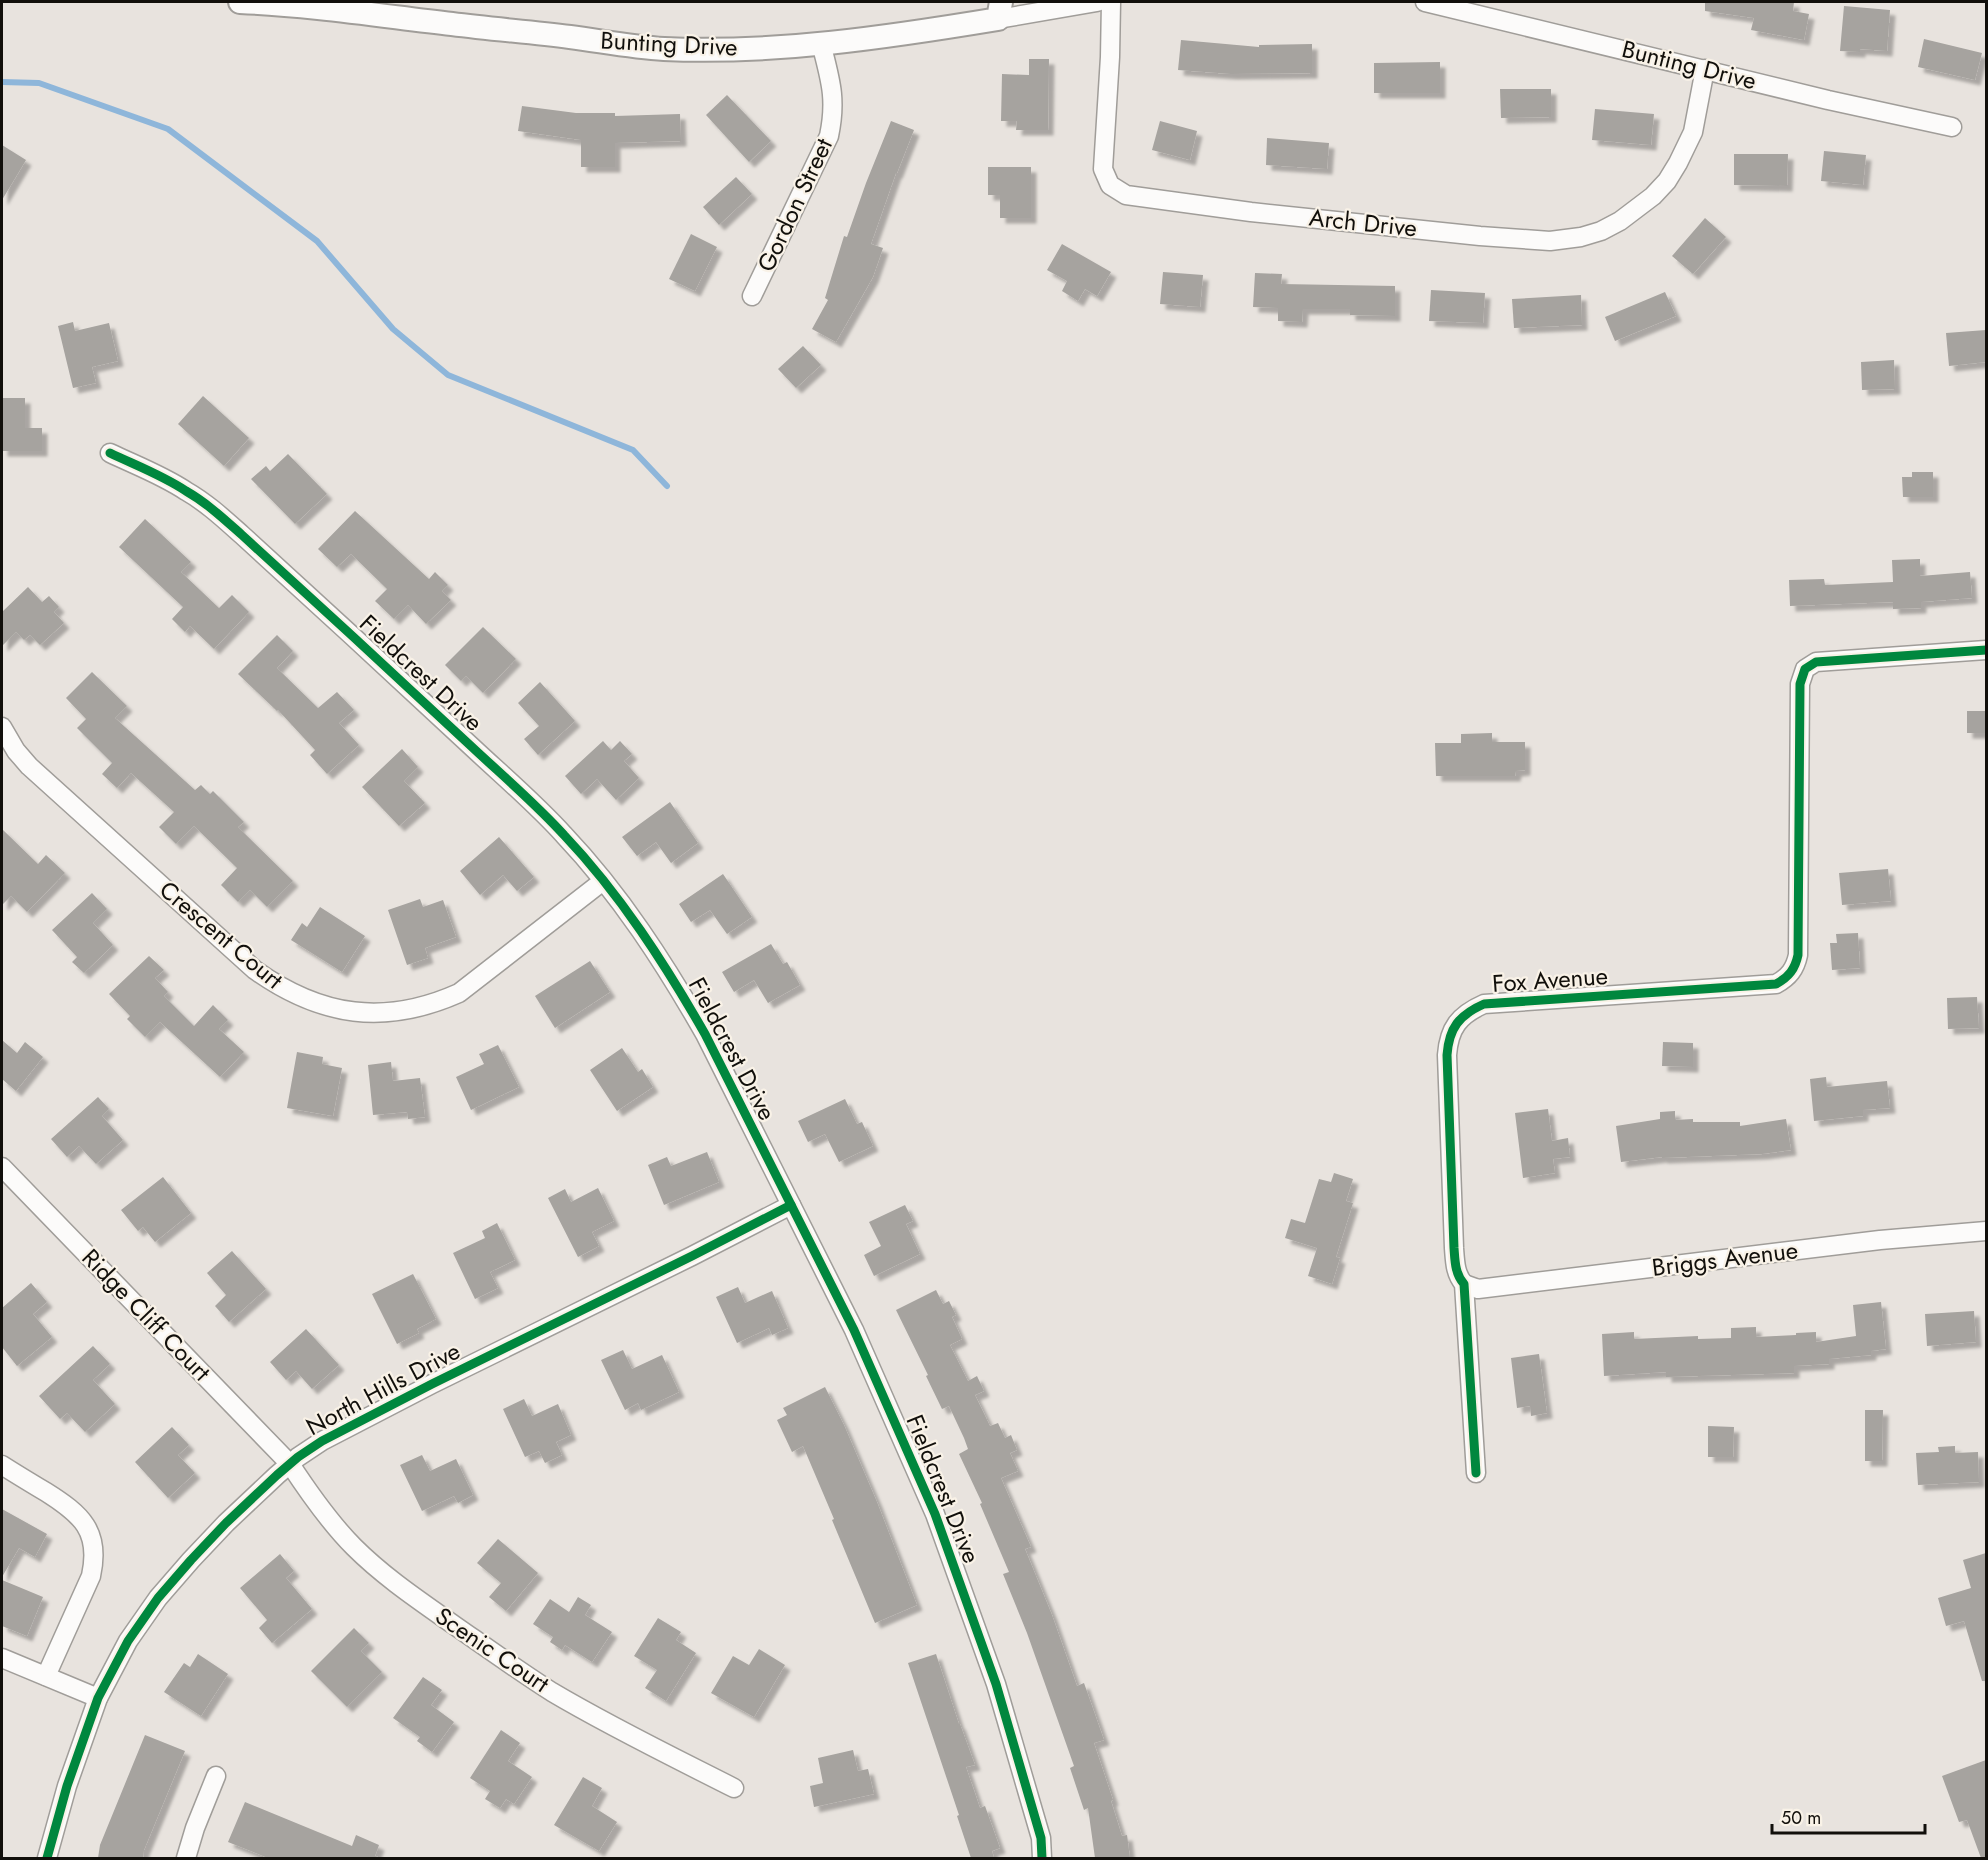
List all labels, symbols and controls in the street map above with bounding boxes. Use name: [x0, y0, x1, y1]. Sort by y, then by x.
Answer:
street label: Bunting Drive: [599, 22, 739, 65]
street label: Bunting Drive: [1618, 31, 1760, 98]
street label: Gordon Street: [748, 132, 841, 277]
street label: Arch Drive: [1307, 199, 1419, 246]
street label: Fieldcrest Drive: [352, 606, 491, 739]
street label: Crescent Court: [152, 872, 291, 997]
street label: Fox Avenue: [1491, 958, 1609, 1001]
street label: Fieldcrest Drive: [680, 971, 785, 1127]
street label: Briggs Avenue: [1650, 1232, 1800, 1285]
street label: Ridge Cliff Court: [74, 1241, 219, 1389]
street label: North Hills Drive: [299, 1333, 466, 1444]
street label: Fieldcrest Drive: [898, 1409, 989, 1568]
street label: Scenic Court: [428, 1599, 556, 1701]
scale bar: [1772, 1797, 1925, 1835]
text: 50 m: [1781, 1805, 1821, 1831]

